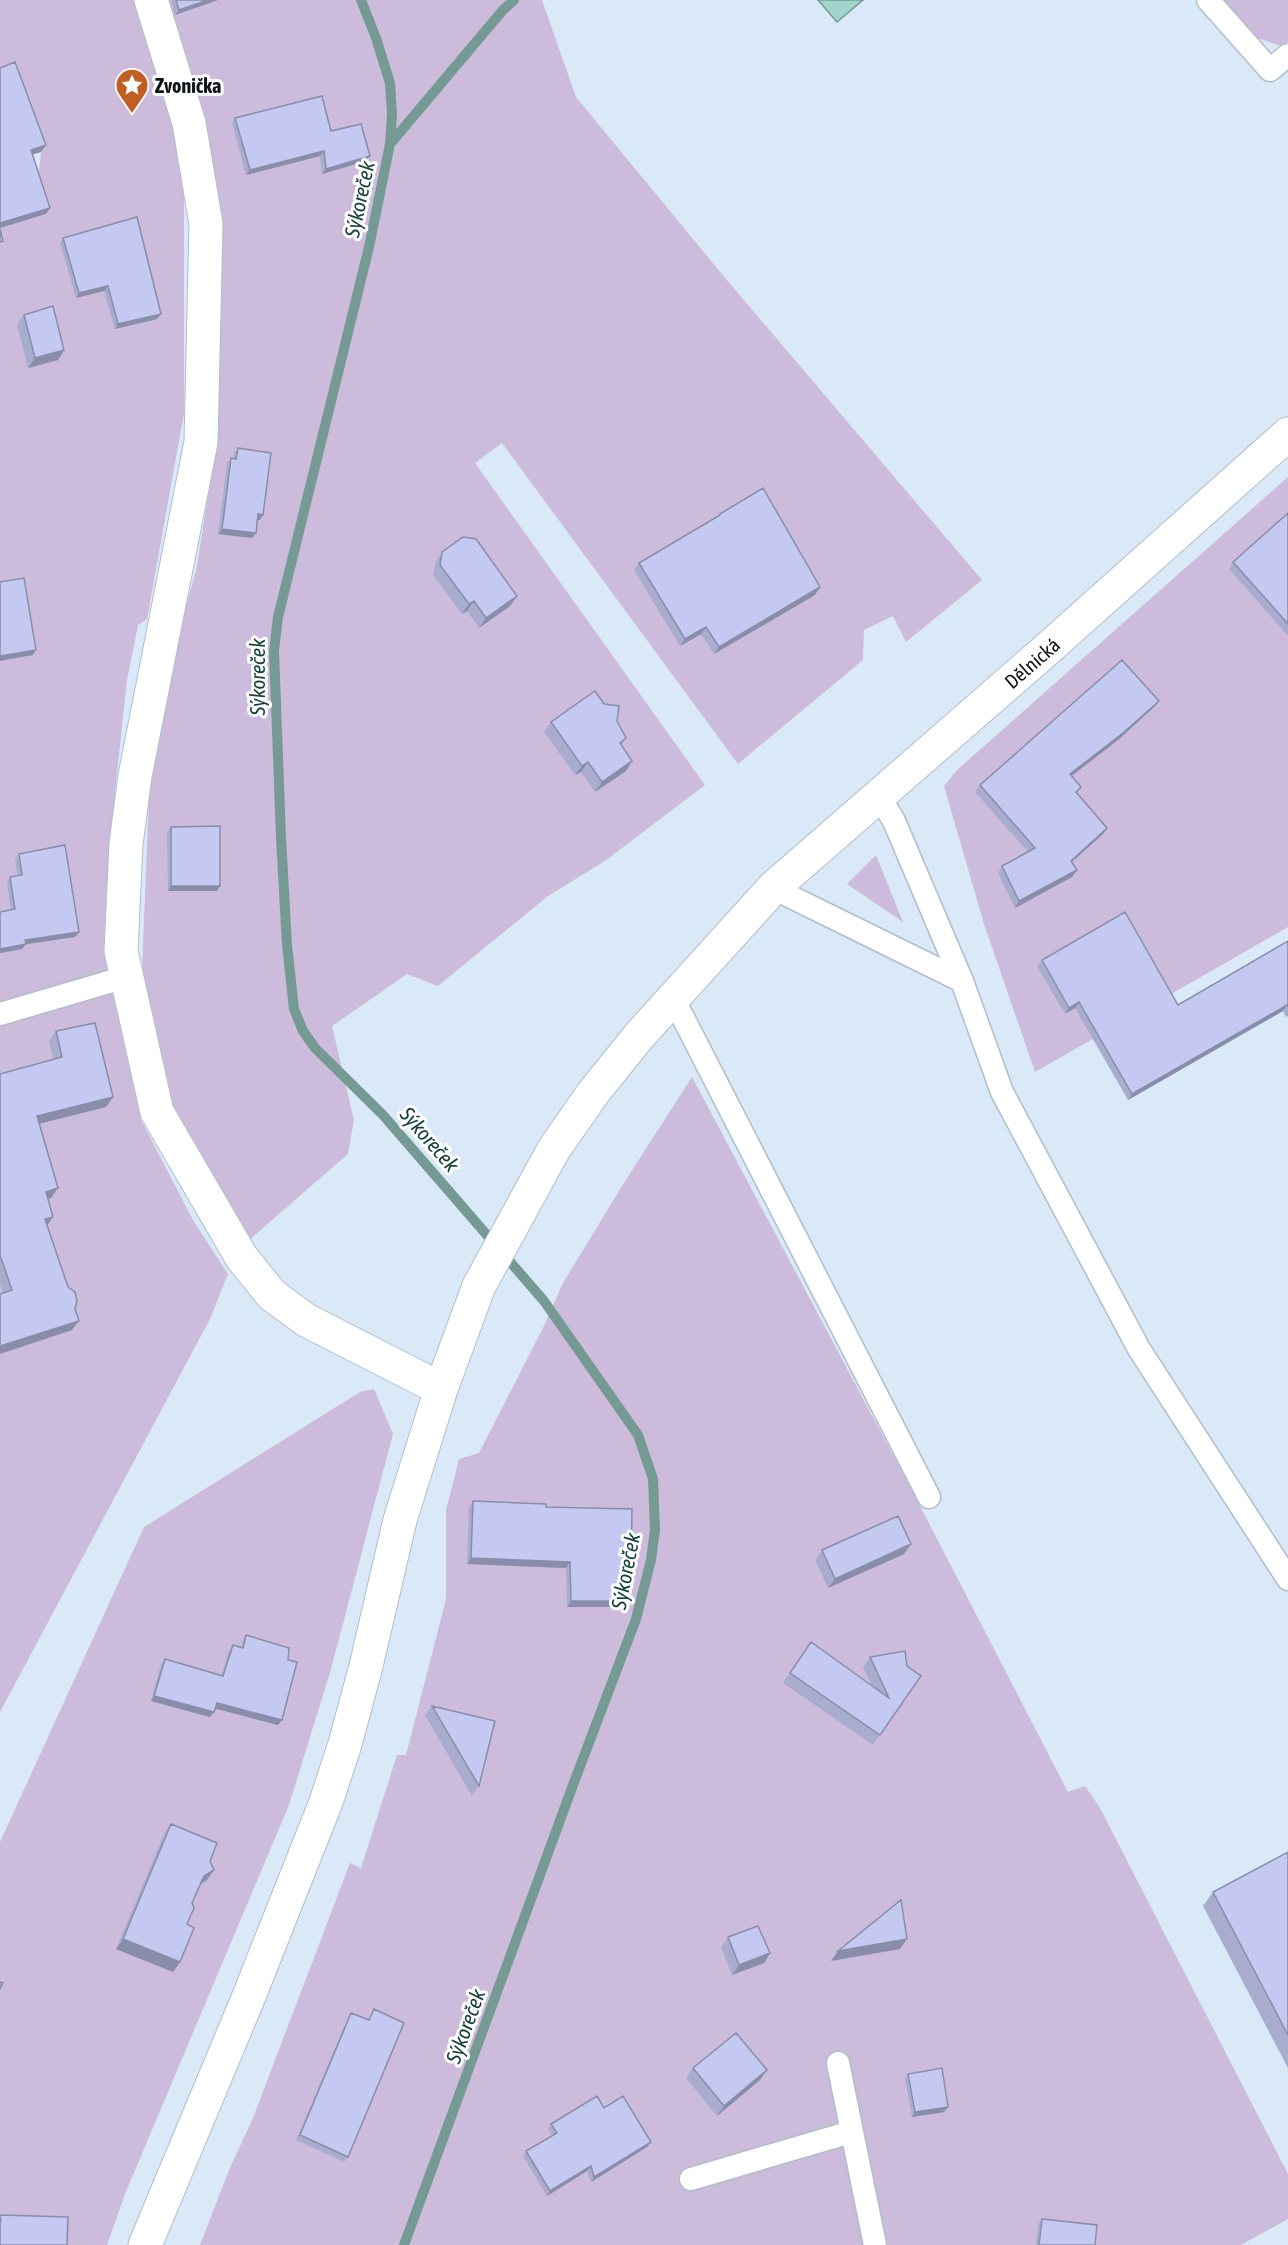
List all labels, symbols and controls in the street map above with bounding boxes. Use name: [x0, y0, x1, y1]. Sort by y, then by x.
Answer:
place icon: Zvonička: [114, 67, 150, 114]
place label: Zvonička: [155, 74, 221, 97]
water label: Sýkoreček: [339, 158, 379, 240]
street label: Dělnická: [1000, 633, 1064, 693]
water label: Sýkoreček: [245, 638, 269, 717]
water label: Sýkoreček: [395, 1101, 465, 1177]
water label: Sýkoreček: [606, 1530, 644, 1612]
water label: Sýkoreček: [440, 1985, 490, 2067]

